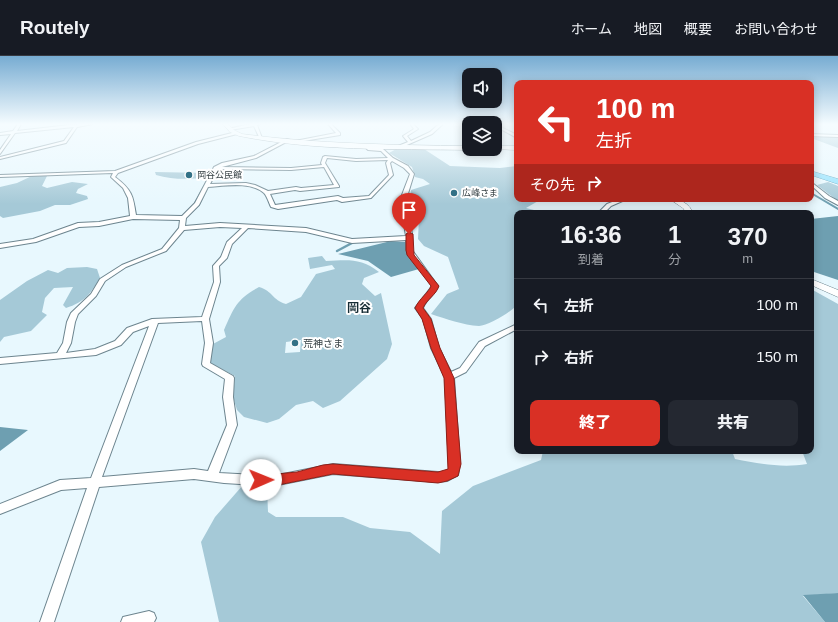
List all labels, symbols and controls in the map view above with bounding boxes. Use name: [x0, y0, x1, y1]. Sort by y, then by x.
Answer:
text: Routely: [20, 17, 90, 38]
text: ホーム: [570, 21, 612, 37]
text: 地図: [634, 21, 662, 37]
text: 概要: [684, 21, 712, 37]
text: お問い合わせ: [734, 21, 818, 37]
map controls: [462, 68, 502, 156]
button: sound: [462, 68, 502, 108]
text: 100 m: [596, 93, 675, 124]
icon: left: [530, 96, 582, 148]
button: layers: [462, 116, 502, 156]
text: 左折: [596, 131, 632, 151]
marker: 岡谷公民館: [184, 170, 194, 180]
place label: 岡谷公民館: [197, 170, 242, 180]
icon: right: [583, 172, 605, 194]
text: その先: [530, 176, 575, 193]
place label: 広峰さま: [462, 187, 498, 198]
marker: 広峰さま: [449, 188, 459, 198]
pin: [392, 193, 426, 234]
icon: arrive: [398, 199, 420, 221]
text: 16:36: [560, 221, 622, 248]
text: 1: [668, 221, 681, 248]
text: 370: [728, 223, 768, 250]
text: m: [742, 251, 753, 266]
text: 到着: [578, 252, 604, 267]
text: 分: [668, 252, 681, 267]
icon: left: [530, 294, 552, 316]
text: 100 m: [756, 296, 798, 313]
text: 左折: [564, 297, 594, 314]
district label: 岡谷: [347, 301, 371, 315]
marker: 荒神さま: [290, 338, 300, 348]
place label: 荒神さま: [303, 338, 343, 349]
icon: right: [530, 346, 552, 368]
text: 150 m: [756, 348, 798, 365]
text: 右折: [564, 349, 594, 366]
button: 終了: [530, 400, 660, 446]
button: 共有: [668, 400, 798, 446]
position arrow: [240, 459, 282, 501]

